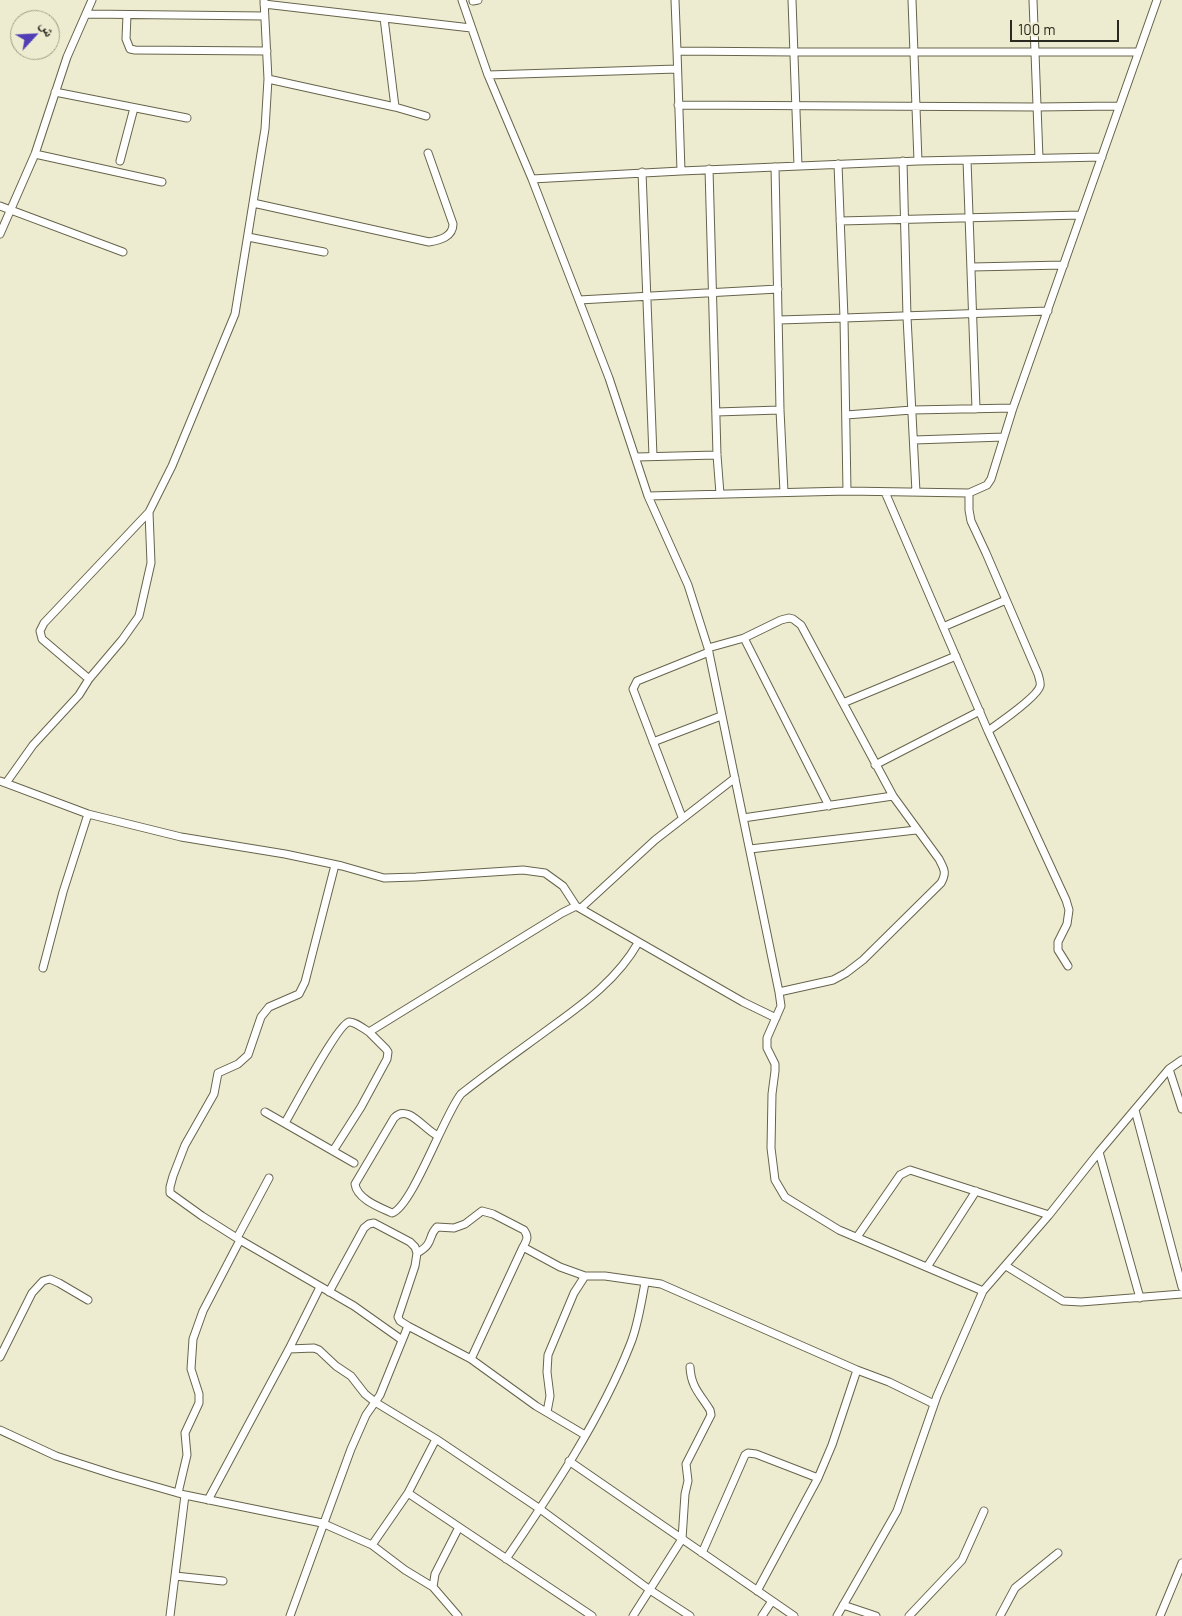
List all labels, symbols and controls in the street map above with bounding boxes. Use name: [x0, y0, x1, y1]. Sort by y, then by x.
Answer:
north arrow: [10, 10, 60, 60]
scale bar: [1012, 10, 1121, 42]
text: ش: [37, 19, 59, 39]
text: 100 m: [1018, 20, 1056, 38]

